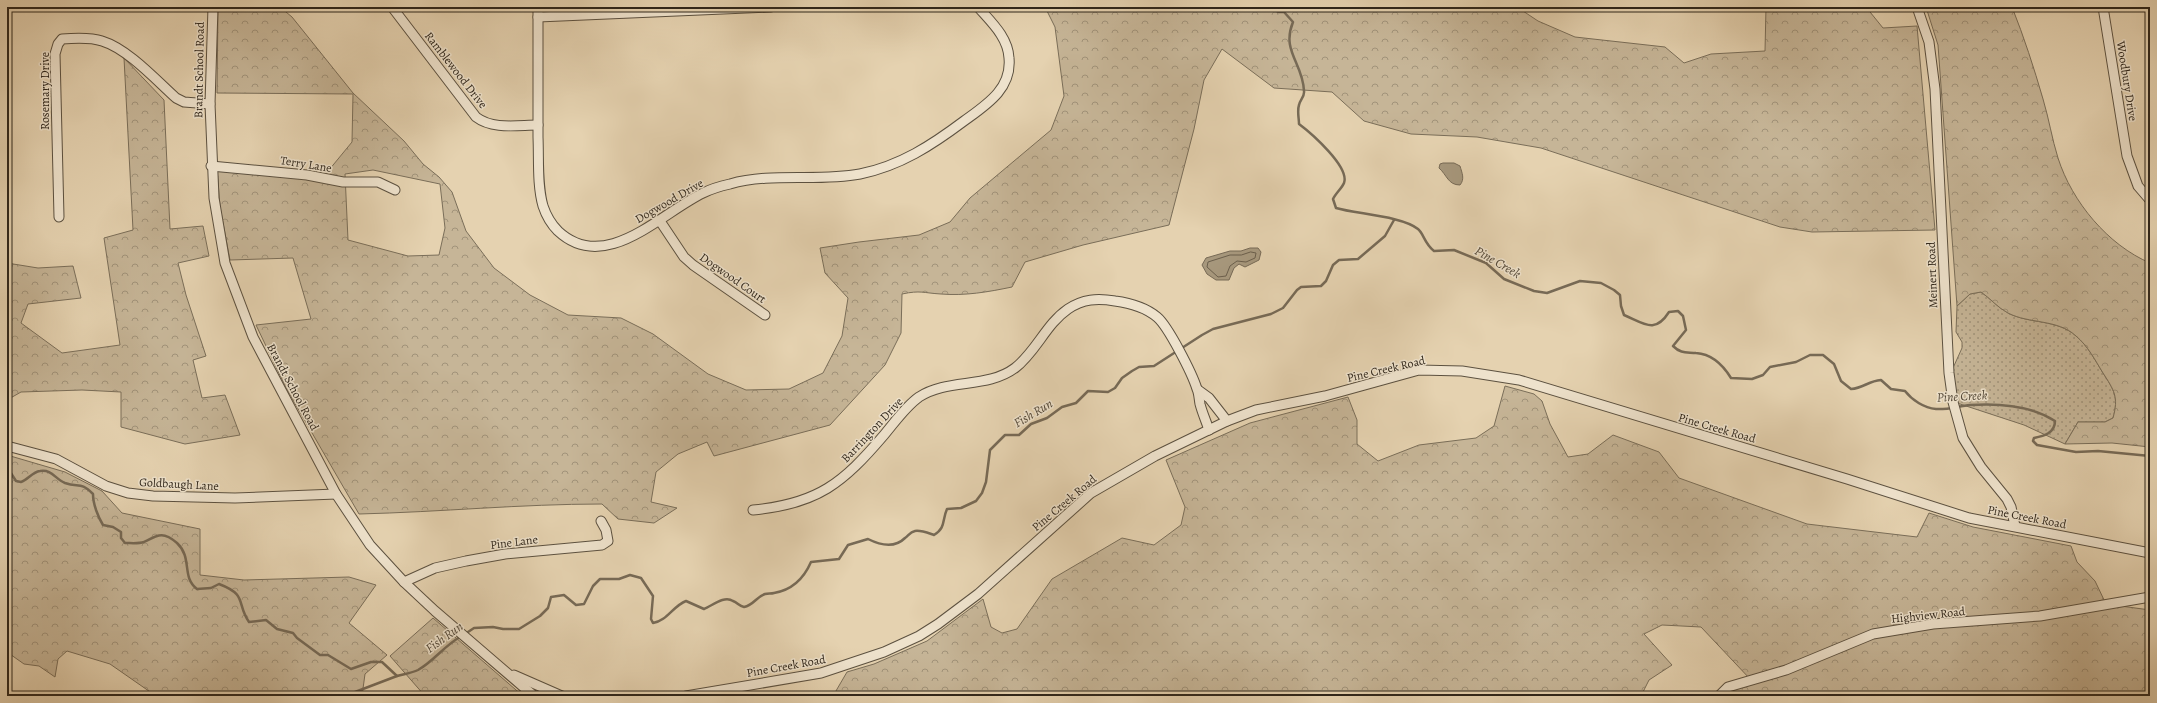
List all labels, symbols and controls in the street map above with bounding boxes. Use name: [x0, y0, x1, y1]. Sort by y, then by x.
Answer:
street label: Brandt School Road: [190, 21, 208, 118]
street label: Ramblewood Drive: [421, 28, 491, 112]
street label: Woodbury Drive: [2113, 39, 2141, 122]
street label: Rosemary Drive: [37, 52, 53, 130]
street label: Terry Lane: [279, 152, 333, 176]
street label: Dogwood Drive: [632, 175, 706, 227]
street label: Meinert Road: [1923, 241, 1941, 309]
water label: Pine Creek: [1472, 242, 1524, 282]
street label: Dogwood Court: [697, 249, 769, 307]
street label: Brandt School Road: [263, 341, 323, 434]
street label: Pine Creek Road: [1345, 352, 1427, 386]
water label: Pine Creek: [1936, 386, 1988, 406]
street label: Barrington Drive: [838, 394, 906, 466]
water label: Fish Run: [1010, 395, 1056, 431]
street label: Pine Creek Road: [1676, 409, 1758, 447]
street label: Pine Creek Road: [1028, 471, 1100, 535]
street label: Goldbaugh Lane: [139, 474, 219, 494]
street label: Pine Creek Road: [1986, 502, 2068, 533]
street label: Pine Lane: [489, 531, 539, 553]
street label: Highview Road: [1890, 603, 1966, 627]
water label: Fish Run: [422, 618, 466, 656]
street label: Pine Creek Road: [745, 651, 827, 681]

